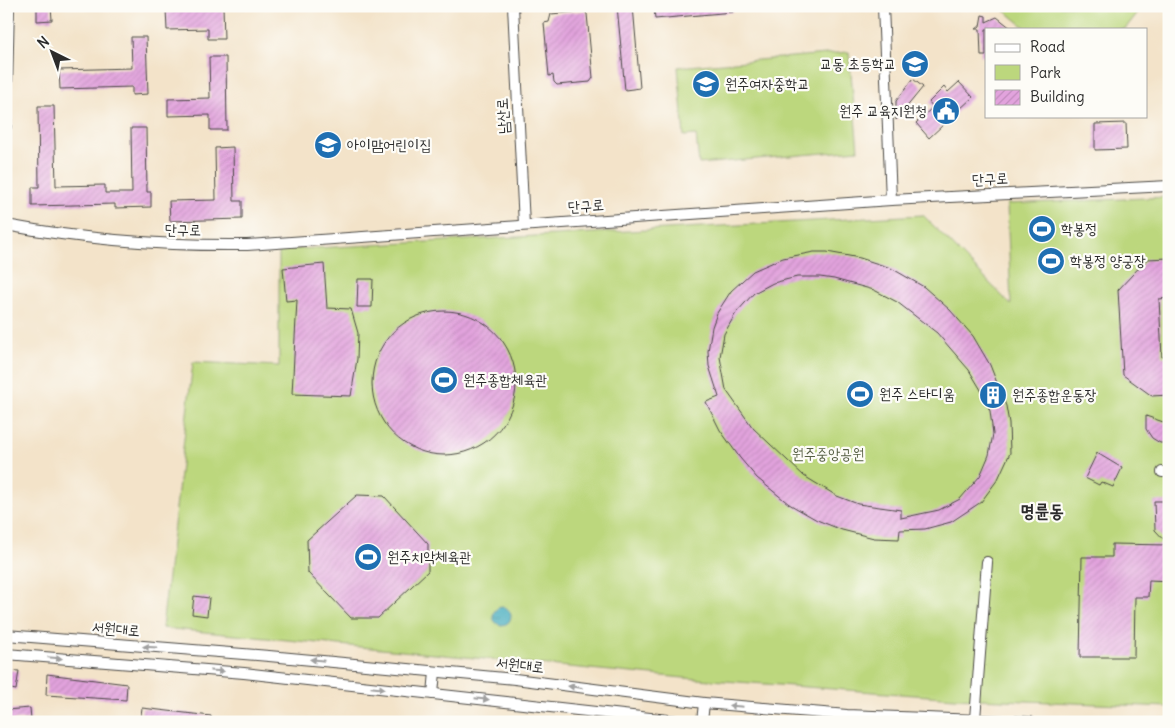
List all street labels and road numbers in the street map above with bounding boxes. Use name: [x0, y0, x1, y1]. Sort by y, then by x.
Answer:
street label: 남산로: [492, 97, 513, 135]
street label: 단구로: [971, 168, 1009, 189]
street label: 단구로: [567, 195, 605, 216]
street label: 단구로: [165, 220, 201, 239]
street label: 서원대로: [91, 617, 141, 640]
street label: 서원대로: [495, 653, 545, 676]

